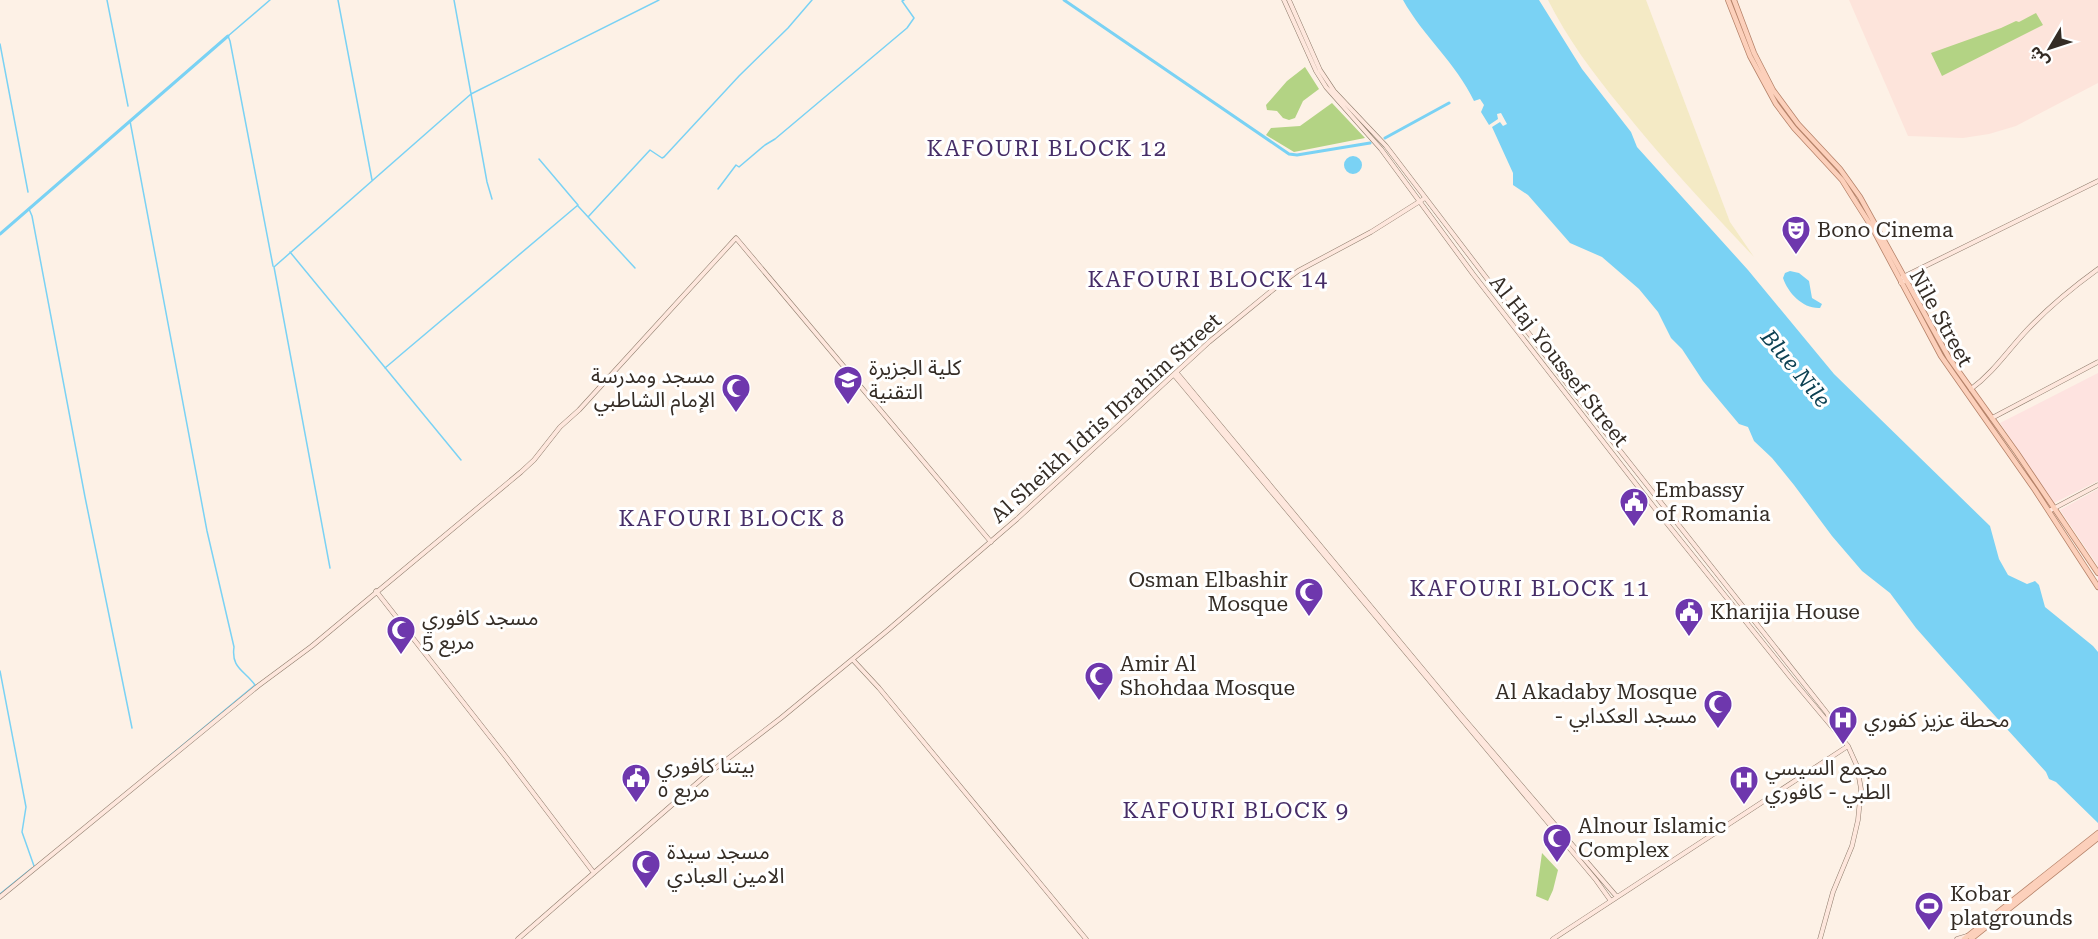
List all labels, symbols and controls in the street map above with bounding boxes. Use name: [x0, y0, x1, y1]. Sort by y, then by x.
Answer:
north arrow: [2020, 18, 2080, 78]
text: ش: [2024, 43, 2053, 72]
district label: KAFOURI BLOCK 12: [927, 136, 1167, 161]
theatre icon: Bono Cinema: [1780, 214, 1812, 256]
place label: Bono Cinema: [1817, 218, 1954, 242]
street label: Nile Street: [1905, 265, 1978, 371]
district label: KAFOURI BLOCK 14: [1088, 267, 1328, 292]
street label: Al Haj Youssef Street: [1485, 271, 1633, 451]
street label: Al Sheikh Idris Ibrahim Street: [986, 308, 1226, 528]
water label: Blue Nile: [1755, 324, 1835, 412]
place label: كلية الجزيرة التقنية: [869, 356, 961, 404]
place label: مسجد ومدرسة الإمام الشاطبي: [591, 364, 715, 416]
school or university icon: كلية الجزيرة التقنية: [832, 364, 864, 406]
mosque icon: مسجد ومدرسة الإمام الشاطبي: [720, 372, 752, 414]
place label: Embassy of Romania: [1655, 478, 1771, 526]
public building icon: Embassy of Romania: [1618, 486, 1650, 528]
district label: KAFOURI BLOCK 8: [618, 506, 846, 531]
place label: Osman Elbashir Mosque: [1128, 568, 1288, 616]
mosque icon: Osman Elbashir Mosque: [1293, 576, 1325, 618]
district label: KAFOURI BLOCK 11: [1410, 576, 1650, 601]
public building icon: Kharijia House: [1673, 596, 1705, 638]
place label: Kharijia House: [1710, 600, 1860, 624]
place label: مسجد كافوري مربع 5: [422, 606, 538, 657]
mosque icon: مسجد كافوري مربع 5: [385, 614, 417, 656]
place label: Amir Al Shohdaa Mosque: [1120, 652, 1295, 700]
mosque icon: Amir Al Shohdaa Mosque: [1083, 660, 1115, 702]
place label: Al Akadaby Mosque - مسجد العكدابي: [1495, 680, 1697, 732]
mosque icon: Al Akadaby Mosque - مسجد العكدابي: [1702, 688, 1734, 730]
hospital icon: محطة عزيز كفوري: [1827, 704, 1859, 746]
place label: محطة عزيز كفوري: [1864, 708, 2010, 736]
place label: بيتنا كافوري مربع ٥: [657, 754, 755, 805]
place label: مجمع السيسي الطبي - كافوري: [1765, 756, 1891, 808]
public building icon: بيتنا كافوري مربع ٥: [620, 762, 652, 804]
hospital icon: مجمع السيسي الطبي - كافوري: [1728, 764, 1760, 806]
district label: KAFOURI BLOCK 9: [1122, 798, 1350, 823]
place label: Alnour Islamic Complex: [1578, 814, 1727, 862]
mosque icon: Alnour Islamic Complex: [1541, 822, 1573, 864]
place label: مسجد سيدة الامين العبادي: [667, 840, 784, 892]
mosque icon: مسجد سيدة الامين العبادي: [630, 848, 662, 890]
place label: Kobar platgrounds: [1950, 882, 2072, 930]
sports icon: Kobar platgrounds: [1913, 890, 1945, 932]

